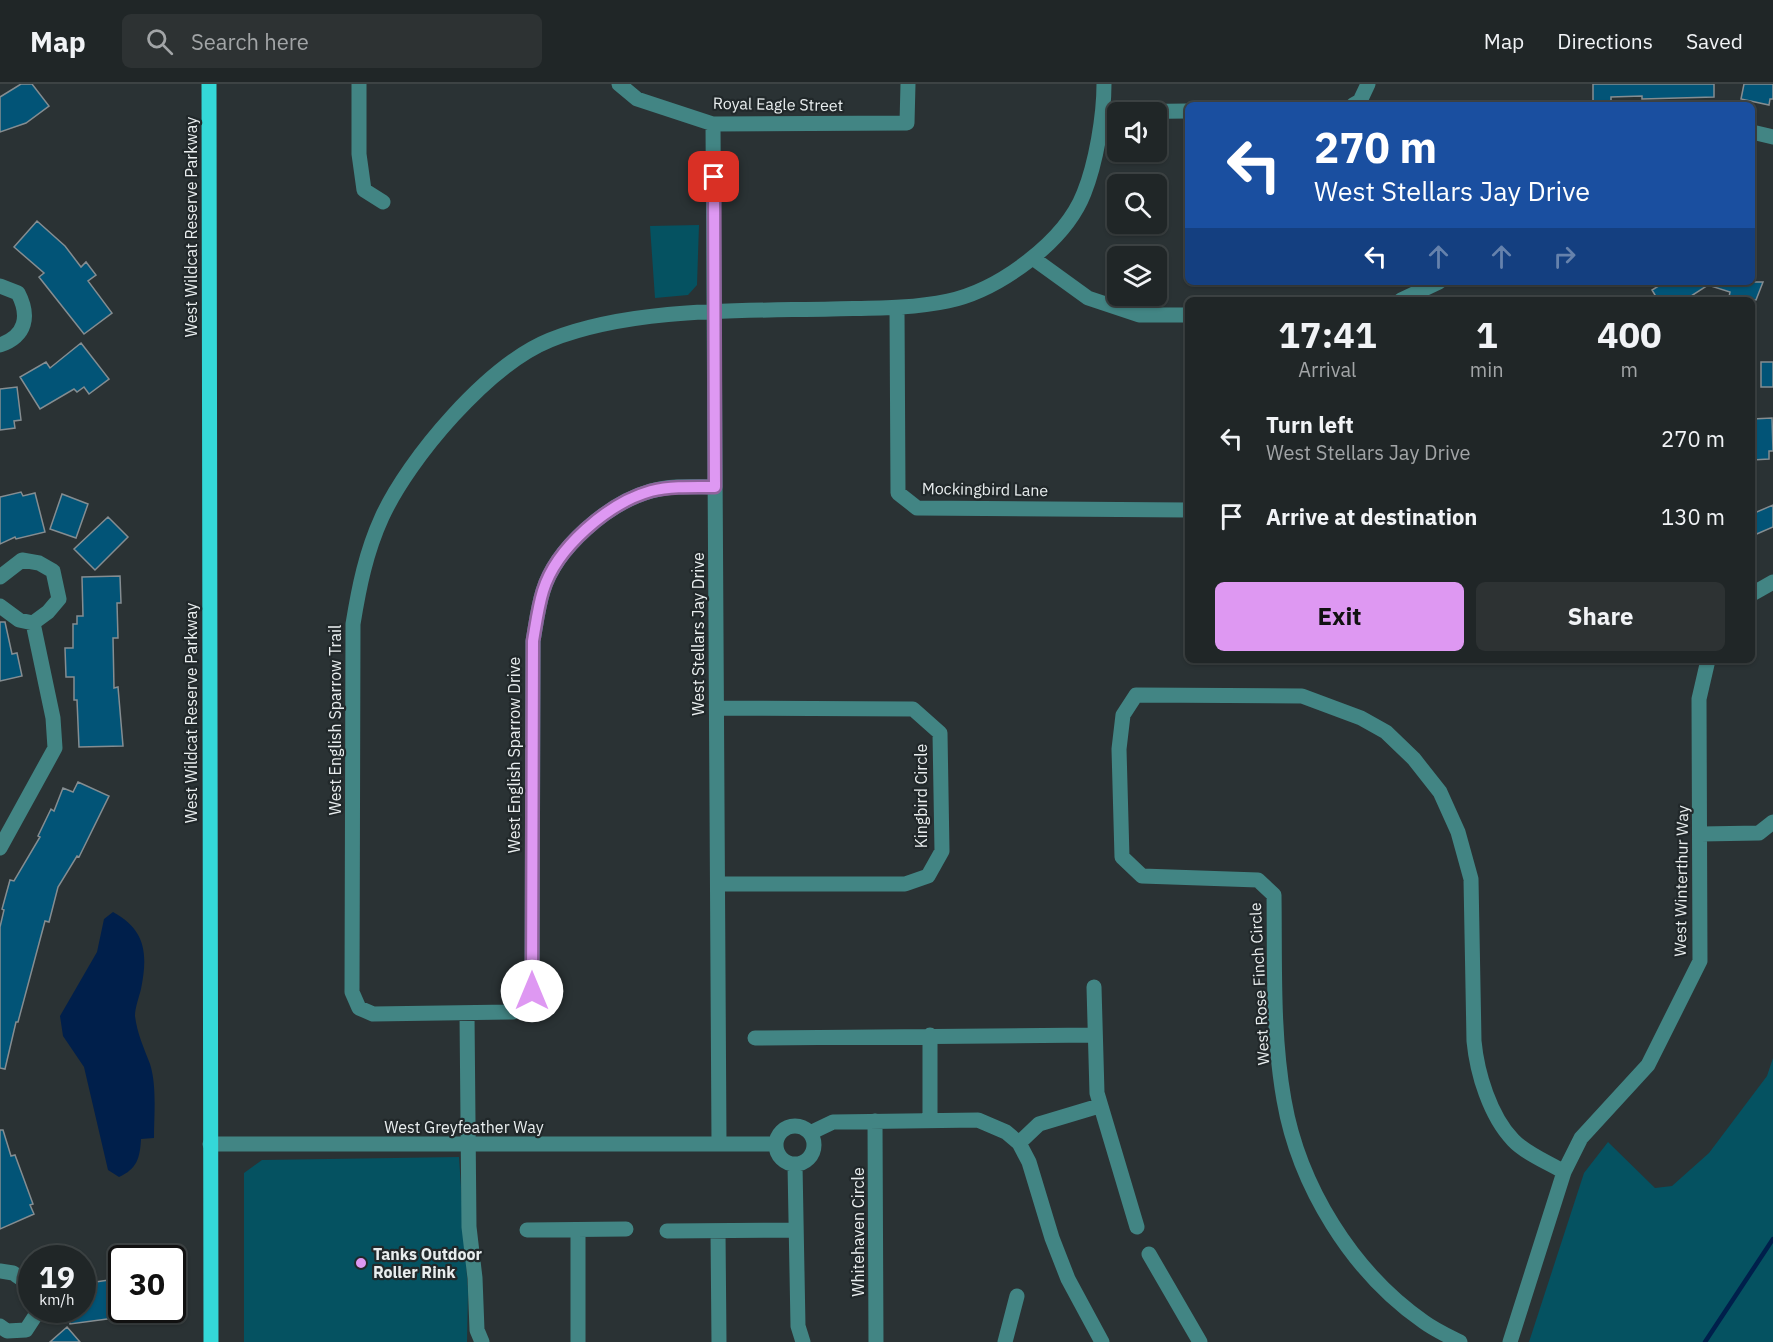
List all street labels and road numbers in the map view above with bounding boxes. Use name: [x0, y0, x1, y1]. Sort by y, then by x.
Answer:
street label: Royal Eagle Street: [713, 93, 843, 115]
street label: West Wildcat Reserve Parkway: [181, 117, 201, 337]
street label: Mockingbird Lane: [922, 478, 1049, 500]
street label: West Stellars Jay Drive: [688, 552, 708, 716]
street label: West Wildcat Reserve Parkway: [181, 603, 201, 823]
street label: West English Sparrow Trail: [325, 625, 345, 815]
street label: West English Sparrow Drive: [504, 656, 524, 853]
street label: Kingbird Circle: [911, 743, 931, 848]
street label: West Winterthur Way: [1670, 805, 1692, 957]
street label: West Rose Finch Circle: [1245, 902, 1273, 1066]
street label: West Greyfeather Way: [384, 1117, 544, 1137]
street label: Whitehaven Circle: [848, 1167, 868, 1297]

